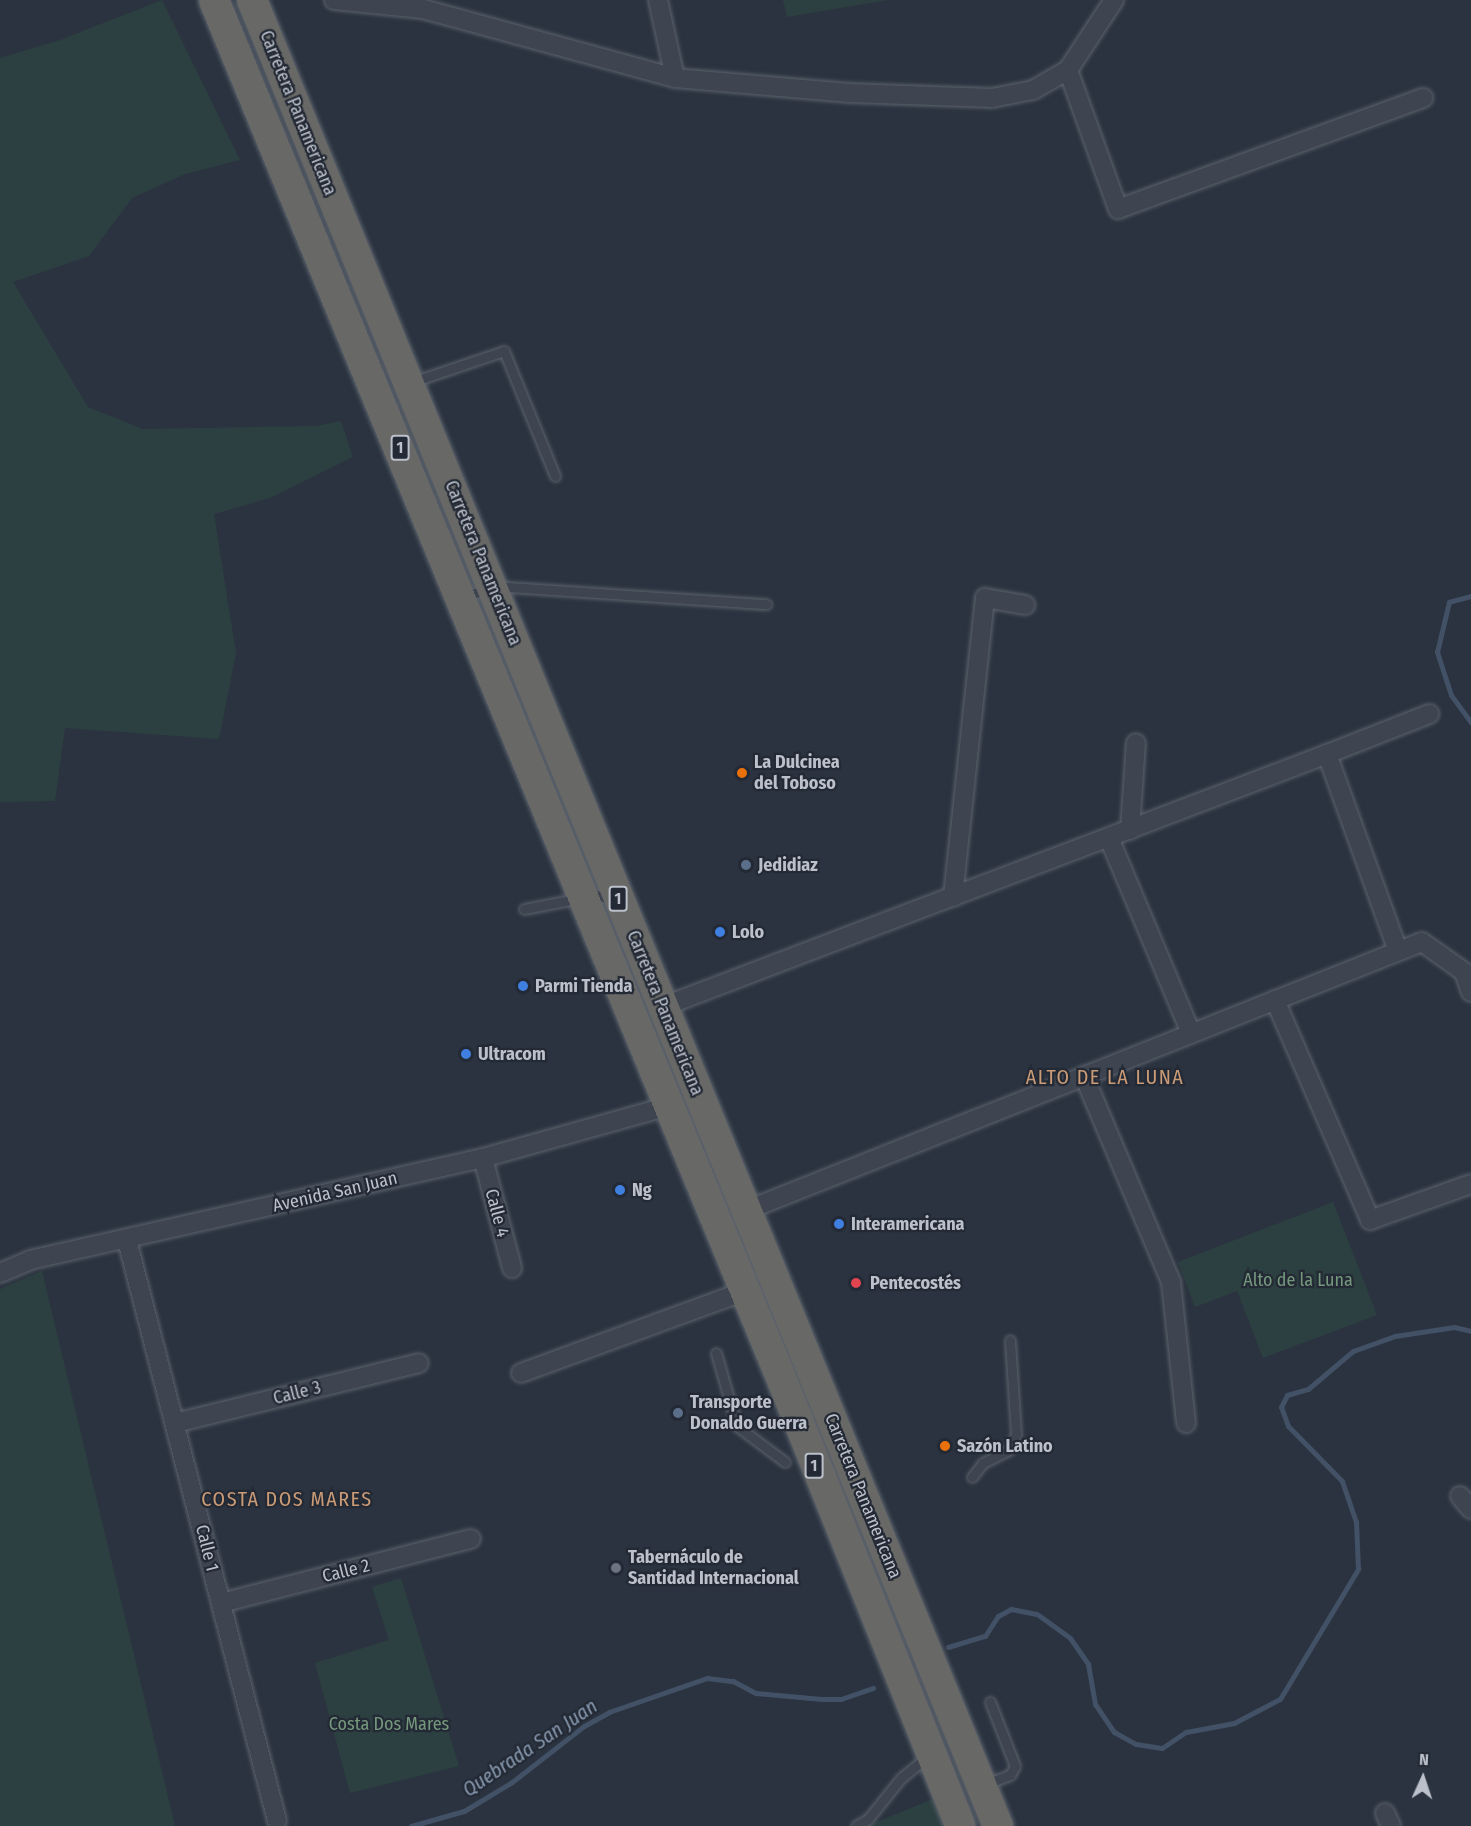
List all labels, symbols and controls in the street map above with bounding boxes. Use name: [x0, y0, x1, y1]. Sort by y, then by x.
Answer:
street label: Carretera Panamericana: [255, 27, 341, 199]
road number: 1: [390, 435, 410, 461]
street label: Carretera Panamericana: [440, 477, 526, 649]
place label: La Dulcinea del Toboso: [754, 752, 840, 795]
marker: La Dulcinea del Toboso: [735, 766, 749, 780]
place label: Jedidiaz: [758, 854, 818, 876]
marker: Jedidiaz: [739, 858, 753, 872]
road number: 1: [608, 886, 628, 912]
place label: Lolo: [732, 921, 764, 943]
marker: Lolo: [713, 925, 727, 939]
street label: Carretera Panamericana: [622, 927, 708, 1099]
place label: Parmi Tienda: [535, 975, 632, 997]
marker: Parmi Tienda: [516, 979, 530, 993]
place label: Ultracom: [478, 1043, 546, 1065]
marker: Ultracom: [459, 1047, 473, 1061]
district label: ALTO DE LA LUNA: [1026, 1065, 1184, 1089]
street label: Avenida San Juan: [271, 1167, 399, 1217]
place label: Ng: [632, 1179, 652, 1201]
marker: Ng: [613, 1183, 627, 1197]
street label: Calle 4: [480, 1187, 514, 1239]
place label: Interamericana: [851, 1213, 965, 1235]
marker: Interamericana: [832, 1217, 846, 1231]
park label: Alto de la Luna: [1243, 1269, 1353, 1291]
place label: Pentecostés: [870, 1272, 961, 1294]
marker: Pentecostés: [847, 1274, 865, 1292]
street label: Calle 3: [271, 1377, 323, 1409]
place label: Transporte Donaldo Guerra: [690, 1392, 807, 1434]
marker: Transporte Donaldo Guerra: [671, 1406, 685, 1420]
street label: Carretera Panamericana: [820, 1410, 906, 1582]
place label: Sazón Latino: [957, 1435, 1053, 1457]
marker: Sazón Latino: [938, 1439, 952, 1453]
road number: 1: [804, 1453, 824, 1479]
district label: COSTA DOS MARES: [201, 1487, 373, 1511]
street label: Calle 1: [191, 1523, 223, 1573]
place label: Tabernáculo de Santidad Internacional: [628, 1547, 799, 1590]
street label: Calle 2: [320, 1555, 372, 1587]
marker: Tabernáculo de Santidad Internacional: [609, 1561, 623, 1575]
water label: Quebrada San Juan: [458, 1694, 602, 1802]
park label: Costa Dos Mares: [329, 1713, 449, 1735]
north arrow: [1393, 1748, 1453, 1808]
text: N: [1419, 1750, 1429, 1769]

